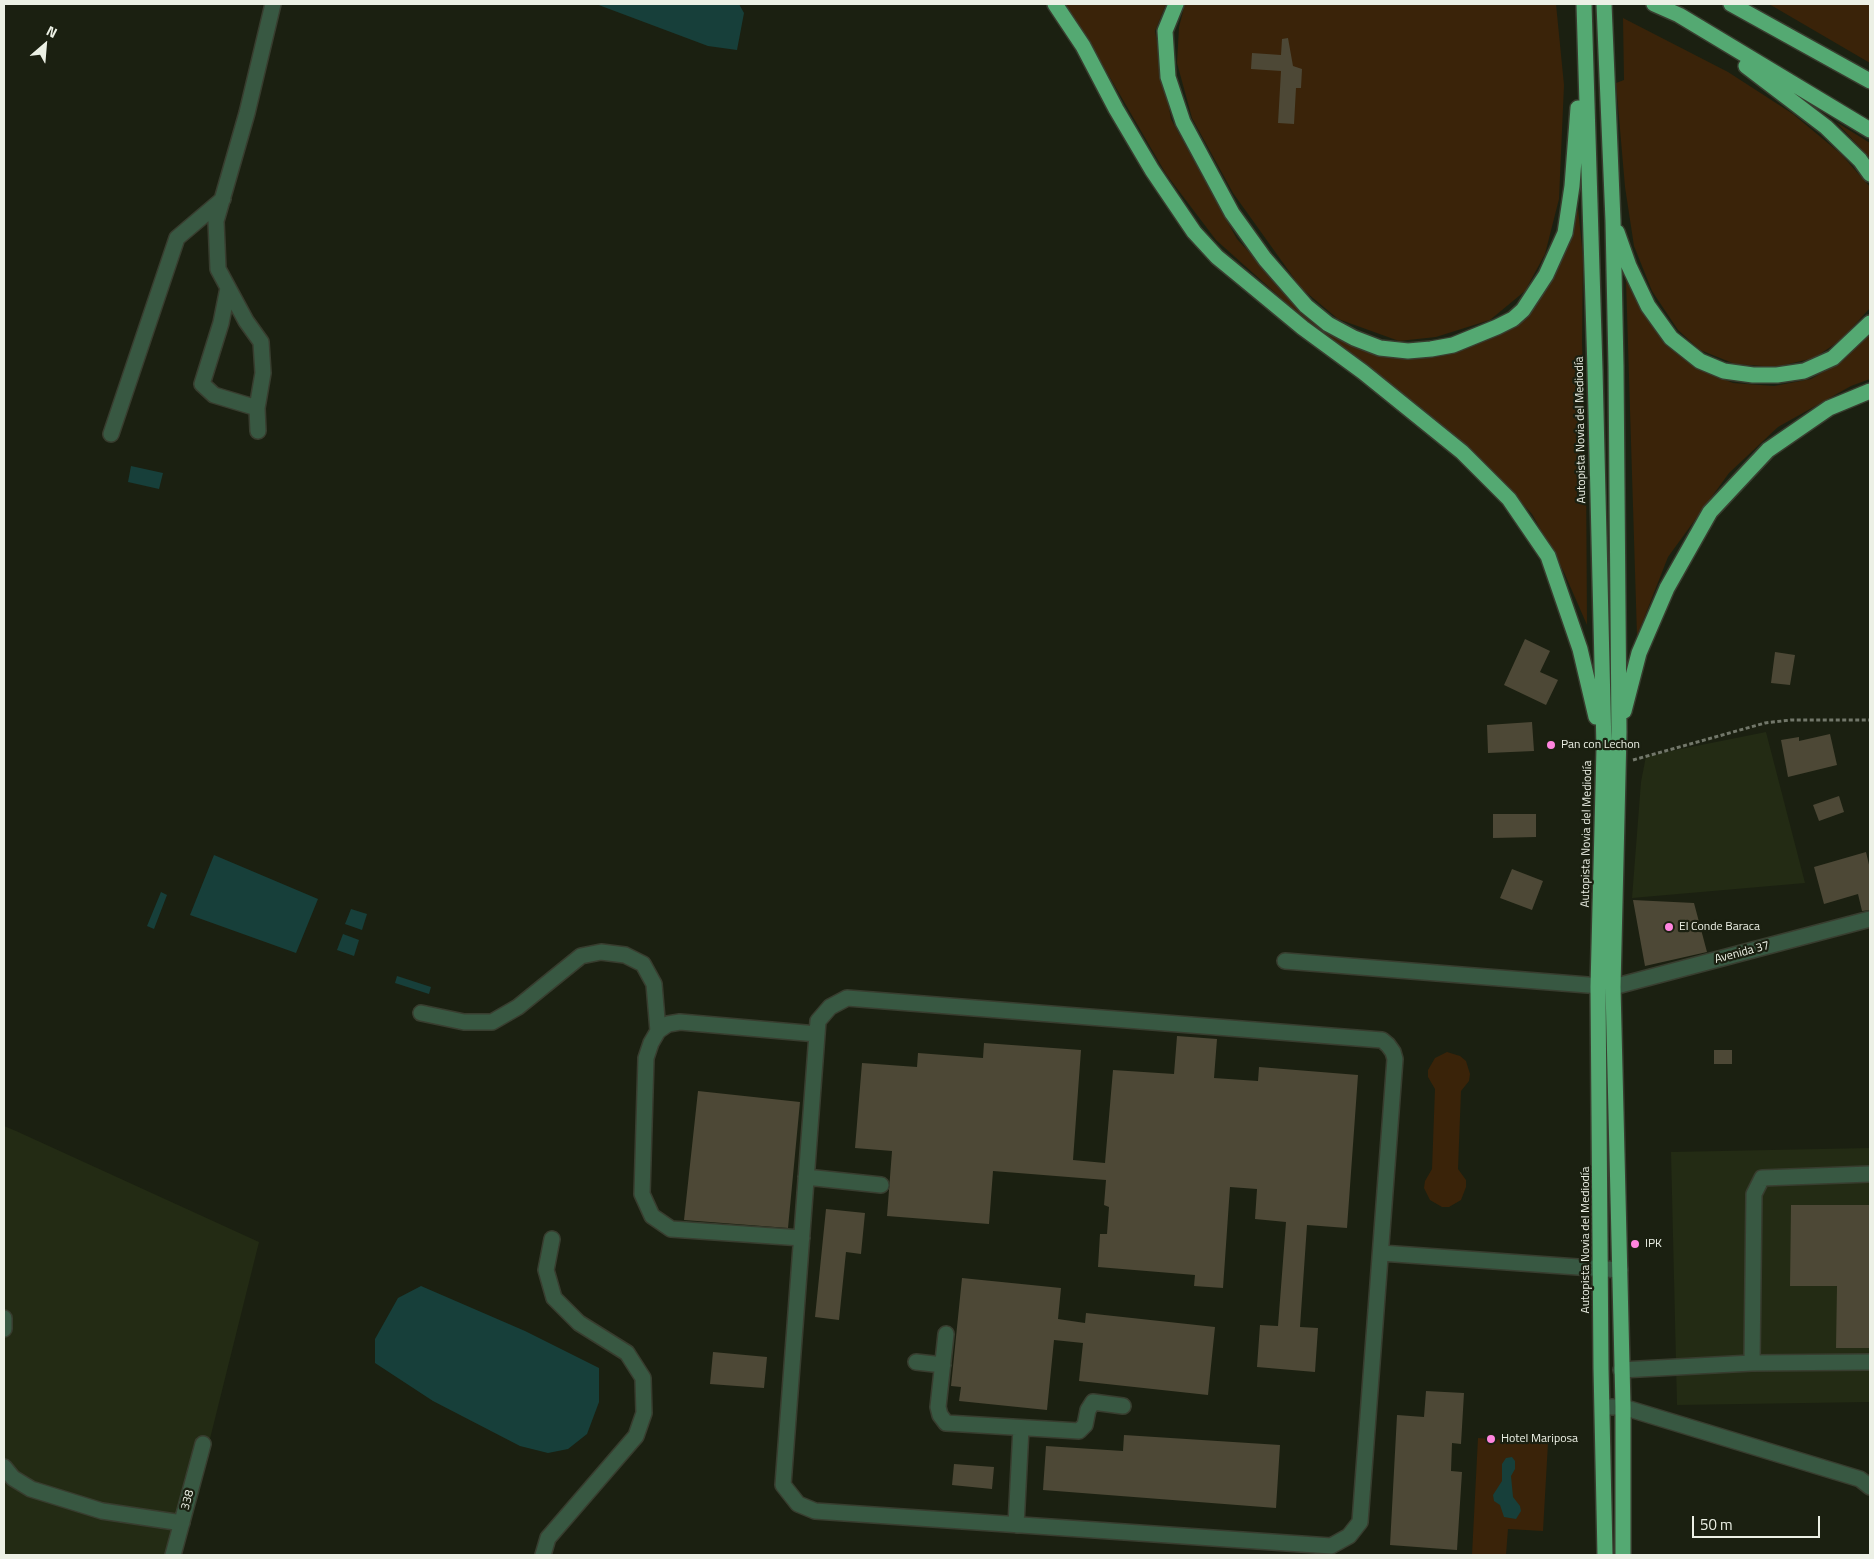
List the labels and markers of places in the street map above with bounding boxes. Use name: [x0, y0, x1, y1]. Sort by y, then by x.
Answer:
place label: Pan con Lechon: [1561, 738, 1640, 752]
marker: Pan con Lechon: [1545, 739, 1557, 751]
place label: El Conde Baraca: [1679, 920, 1760, 934]
marker: El Conde Baraca: [1663, 921, 1675, 933]
place label: IPK: [1645, 1237, 1662, 1251]
marker: IPK: [1629, 1238, 1641, 1250]
place label: Hotel Mariposa: [1501, 1432, 1578, 1446]
marker: Hotel Mariposa: [1485, 1433, 1497, 1445]

